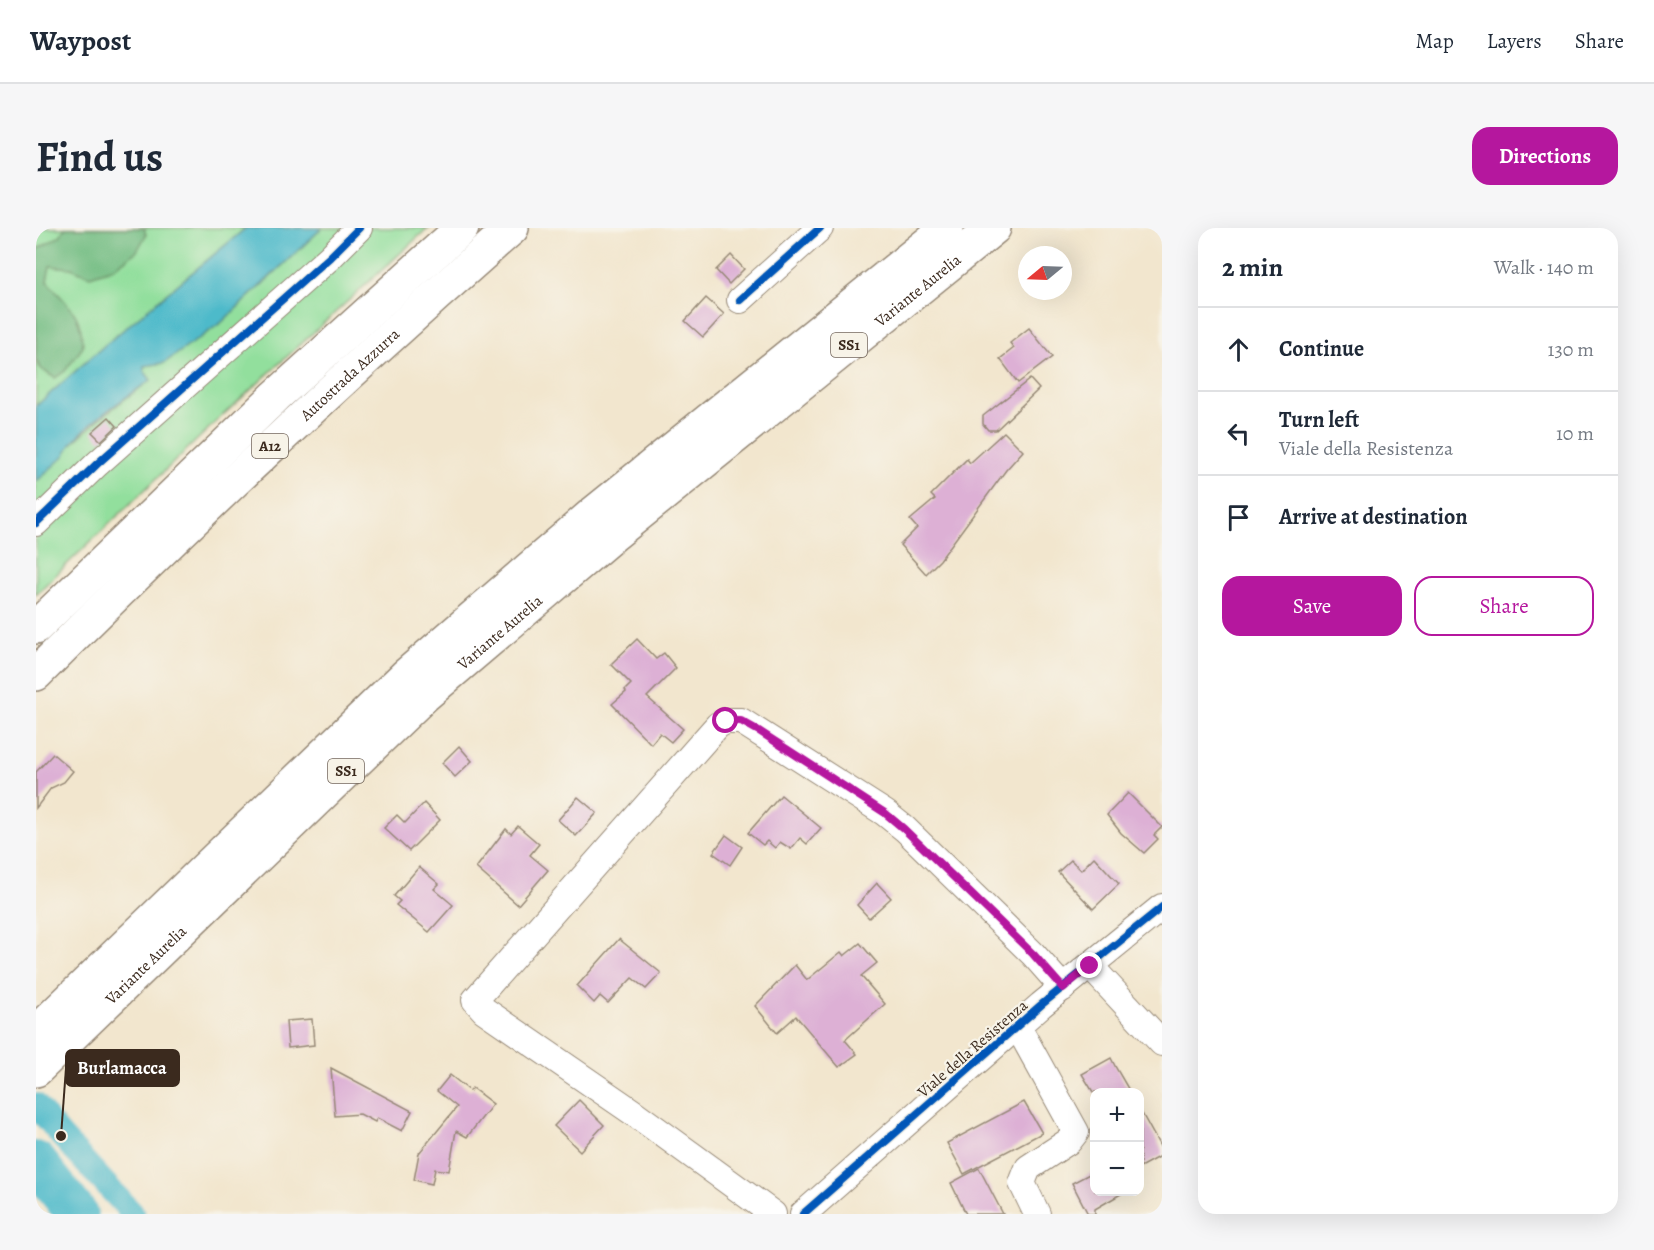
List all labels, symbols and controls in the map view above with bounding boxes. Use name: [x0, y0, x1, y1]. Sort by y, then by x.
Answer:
text: Waypost: [30, 22, 131, 60]
text: Map: [1415, 27, 1454, 55]
text: Layers: [1487, 27, 1542, 55]
text: Share: [1575, 27, 1624, 55]
button: Directions: [1472, 127, 1618, 185]
text: Find us: [36, 128, 163, 185]
north arrow: [1018, 246, 1072, 300]
street label: Variante Aurelia: [869, 249, 966, 333]
text: 2 min: [1222, 250, 1283, 285]
text: Walk · 140 m: [1494, 254, 1594, 281]
street label: Autostrada Azzurra: [295, 323, 405, 427]
road number: SS1: [831, 333, 867, 357]
icon: ahead: [1222, 333, 1255, 366]
text: Continue: [1279, 334, 1364, 364]
text: 130 m: [1548, 336, 1594, 363]
text: Turn left: [1279, 405, 1359, 435]
icon: left: [1222, 417, 1255, 450]
text: 10 m: [1556, 420, 1594, 447]
road number: A12: [252, 434, 288, 458]
text: Viale della Resistenza: [1279, 435, 1453, 462]
icon: arrive: [1222, 501, 1255, 534]
text: Arrive at destination: [1279, 502, 1468, 532]
button: Save: [1222, 576, 1402, 636]
button: Share: [1414, 576, 1594, 636]
street label: Variante Aurelia: [452, 590, 548, 676]
route start: [712, 707, 738, 733]
road number: SS1: [328, 759, 364, 783]
street label: Variante Aurelia: [100, 920, 192, 1010]
route end: [1076, 952, 1102, 978]
street label: Viale della Resistenza: [912, 994, 1033, 1103]
callout: Burlamacca: [66, 1050, 179, 1086]
text: Burlamacca: [77, 1056, 167, 1080]
map controls: [1090, 1088, 1144, 1196]
button: +: [1090, 1088, 1144, 1142]
button: −: [1090, 1142, 1144, 1196]

